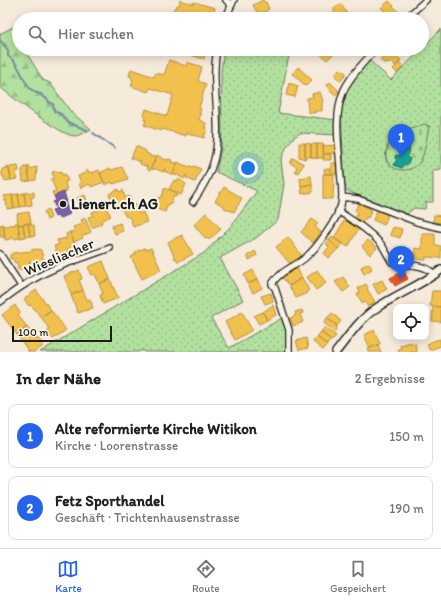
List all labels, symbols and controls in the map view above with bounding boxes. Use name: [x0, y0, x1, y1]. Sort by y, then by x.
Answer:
search box: [12, 12, 429, 56]
icon: search: [26, 23, 48, 45]
text: Hier suchen: [58, 25, 134, 43]
pin: 1: [388, 124, 414, 157]
your location: [238, 158, 258, 178]
place label: Lienert.ch AG: [71, 195, 158, 213]
marker: Lienert.ch AG: [58, 199, 68, 209]
street label: Wiesliacher: [21, 234, 97, 280]
pin: 2: [388, 246, 414, 279]
map controls: [393, 304, 429, 340]
button: locate: [393, 304, 429, 340]
scale bar: [12, 324, 112, 343]
text: 100 m: [18, 326, 48, 339]
text: In der Nähe: [16, 368, 101, 388]
text: 2 Ergebnisse: [355, 371, 425, 386]
text: Alte reformierte Kirche Witikon: [55, 420, 257, 438]
text: 1: [27, 429, 33, 444]
text: 150 m: [389, 429, 424, 444]
text: Kirche · Loorenstrasse: [55, 438, 178, 453]
text: Fetz Sporthandel: [55, 492, 164, 510]
text: 2: [27, 501, 33, 516]
text: 190 m: [389, 501, 424, 516]
text: Geschäft · Trichtenhausenstrasse: [55, 510, 240, 525]
tab: Karte: [55, 558, 82, 595]
tab: Route: [192, 558, 220, 595]
tab: Gespeichert: [330, 558, 386, 595]

